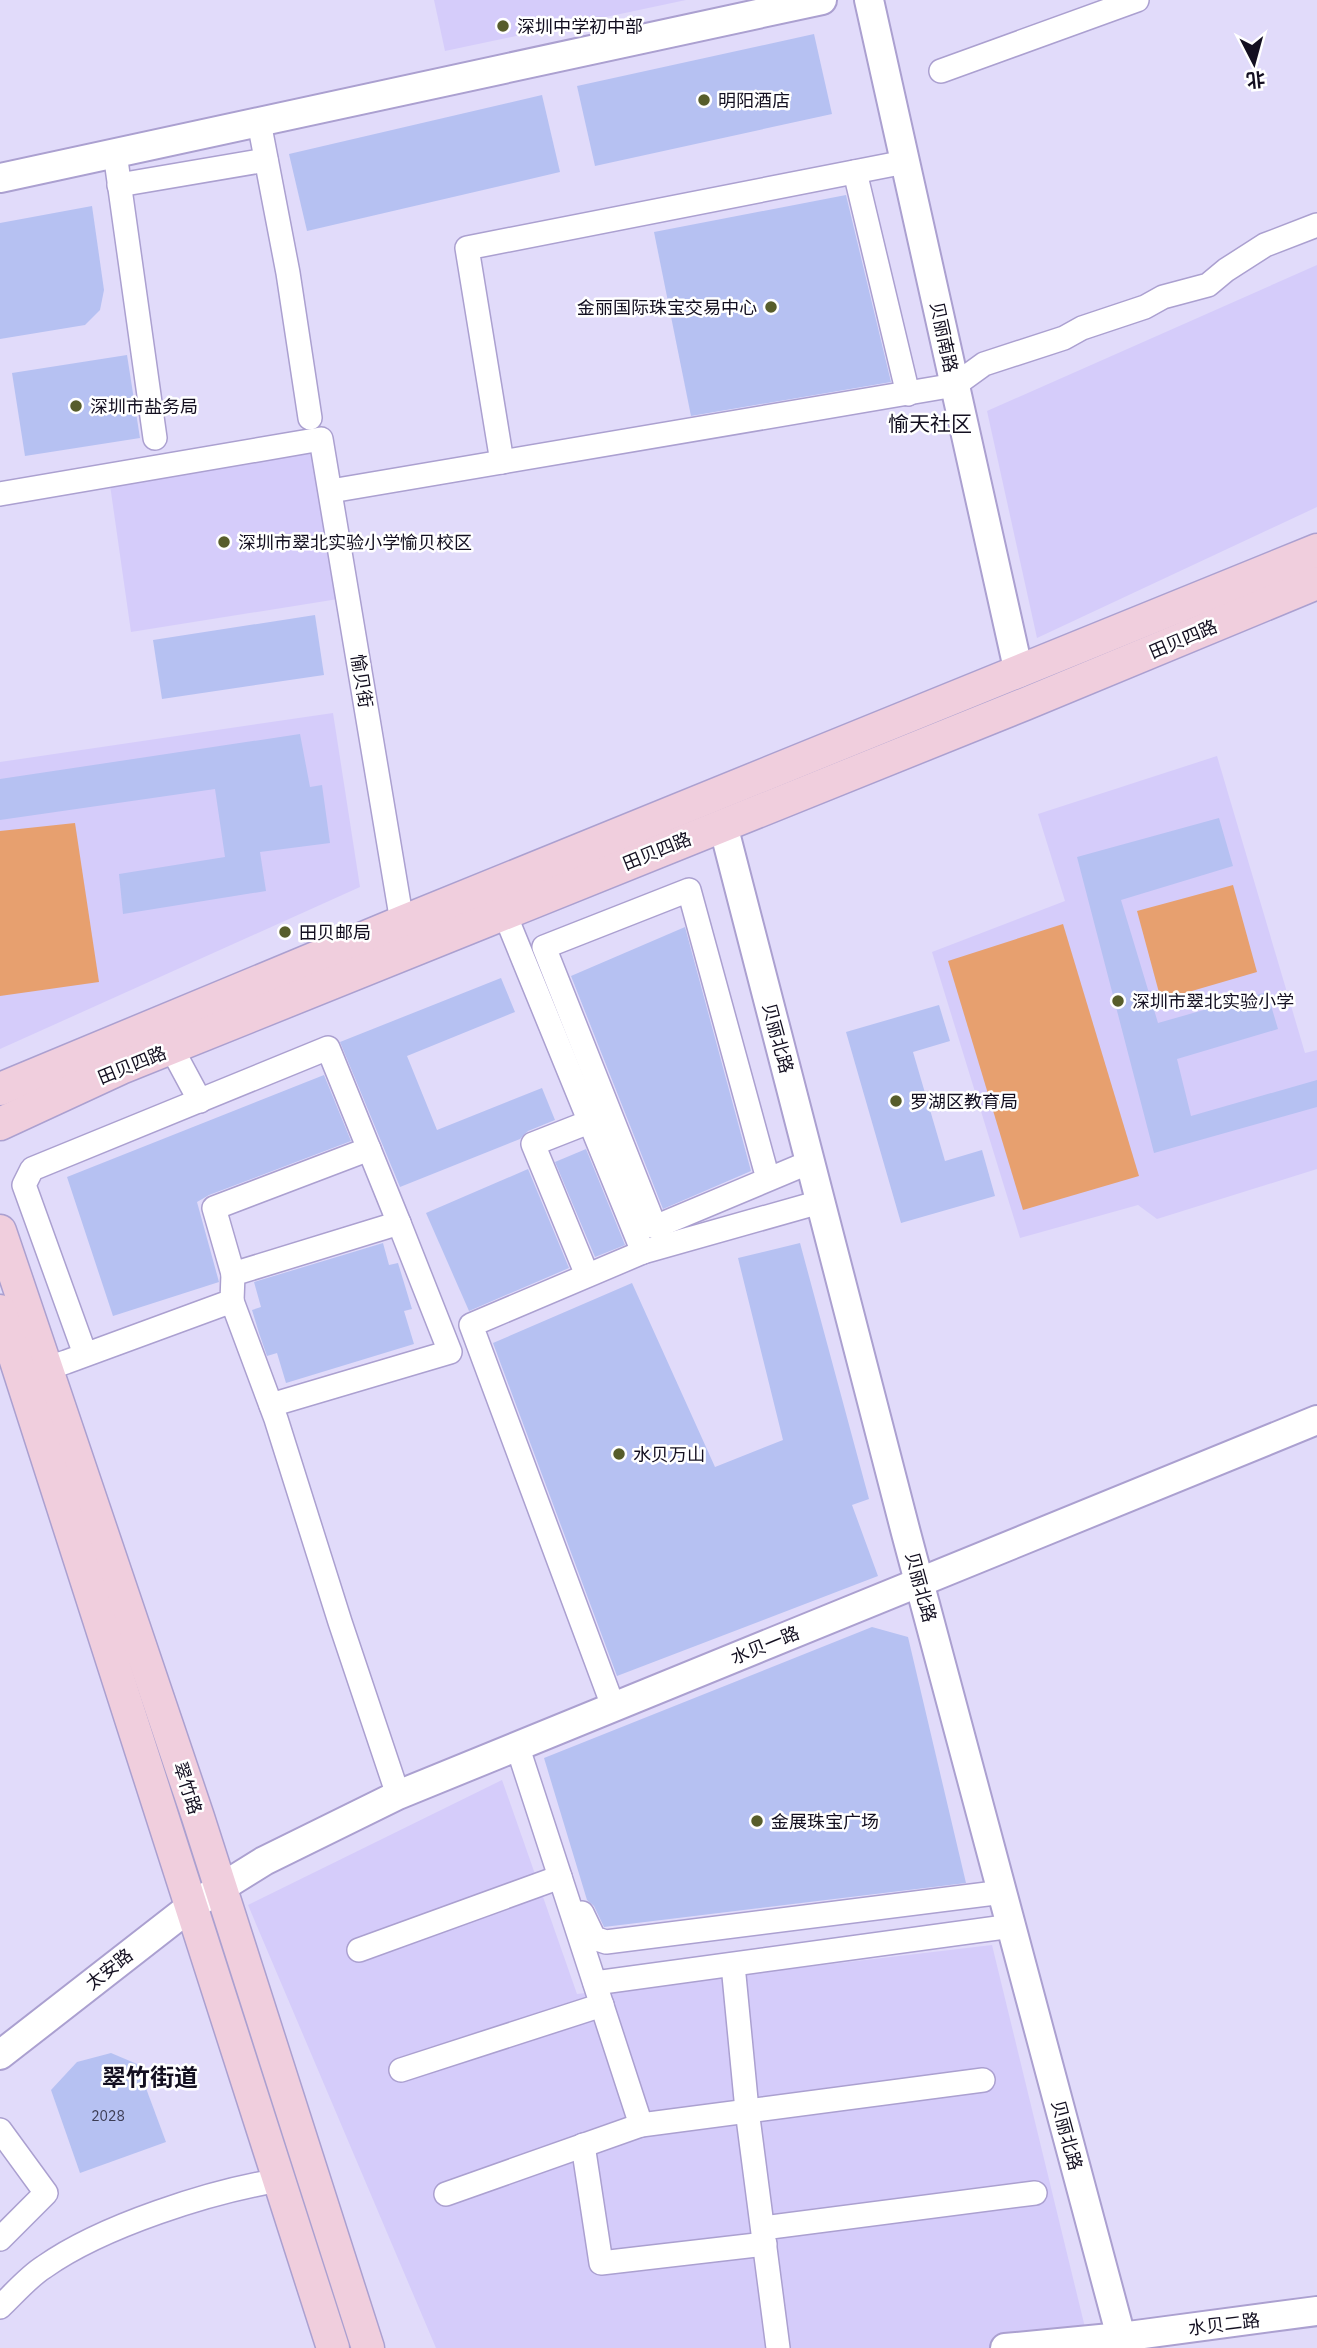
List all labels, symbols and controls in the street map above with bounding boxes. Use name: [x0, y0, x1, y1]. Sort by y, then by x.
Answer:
place label: 深圳中学初中部: [517, 15, 643, 38]
marker: 深圳中学初中部: [495, 18, 511, 34]
north arrow: [1219, 28, 1289, 98]
text: 北: [1245, 67, 1266, 93]
place label: 明阳酒店: [718, 89, 790, 112]
marker: 明阳酒店: [696, 92, 712, 108]
place label: 金丽国际珠宝交易中心: [577, 296, 757, 319]
marker: 金丽国际珠宝交易中心: [763, 299, 779, 315]
street label: 贝丽南路: [925, 299, 963, 375]
place label: 深圳市盐务局: [90, 395, 198, 418]
marker: 深圳市盐务局: [68, 398, 84, 414]
district label: 愉天社区: [888, 409, 972, 437]
place label: 深圳市翠北实验小学愉贝校区: [238, 531, 472, 554]
marker: 深圳市翠北实验小学愉贝校区: [216, 534, 232, 550]
street label: 田贝四路: [1145, 614, 1221, 664]
street label: 愉贝街: [346, 653, 378, 709]
street label: 田贝四路: [619, 827, 695, 875]
place label: 田贝邮局: [299, 921, 371, 944]
marker: 田贝邮局: [277, 924, 293, 940]
place label: 深圳市翠北实验小学: [1132, 990, 1294, 1013]
marker: 深圳市翠北实验小学: [1110, 993, 1126, 1009]
street label: 贝丽北路: [758, 1000, 798, 1076]
street label: 田贝四路: [94, 1041, 170, 1089]
place label: 罗湖区教育局: [910, 1090, 1018, 1113]
marker: 罗湖区教育局: [888, 1093, 904, 1109]
place label: 水贝万山: [633, 1443, 705, 1466]
marker: 水贝万山: [611, 1446, 627, 1462]
street label: 贝丽北路: [901, 1549, 941, 1625]
street label: 水贝一路: [727, 1621, 803, 1669]
street label: 翠竹路: [169, 1759, 207, 1817]
place label: 金展珠宝广场: [771, 1810, 879, 1833]
marker: 金展珠宝广场: [749, 1813, 765, 1829]
street label: 太安路: [81, 1943, 137, 1995]
district label: 翠竹街道: [102, 2061, 198, 2093]
street label: 贝丽北路: [1047, 2097, 1087, 2173]
house number: 2028: [91, 2107, 125, 2125]
street label: 水贝二路: [1187, 2308, 1261, 2340]

